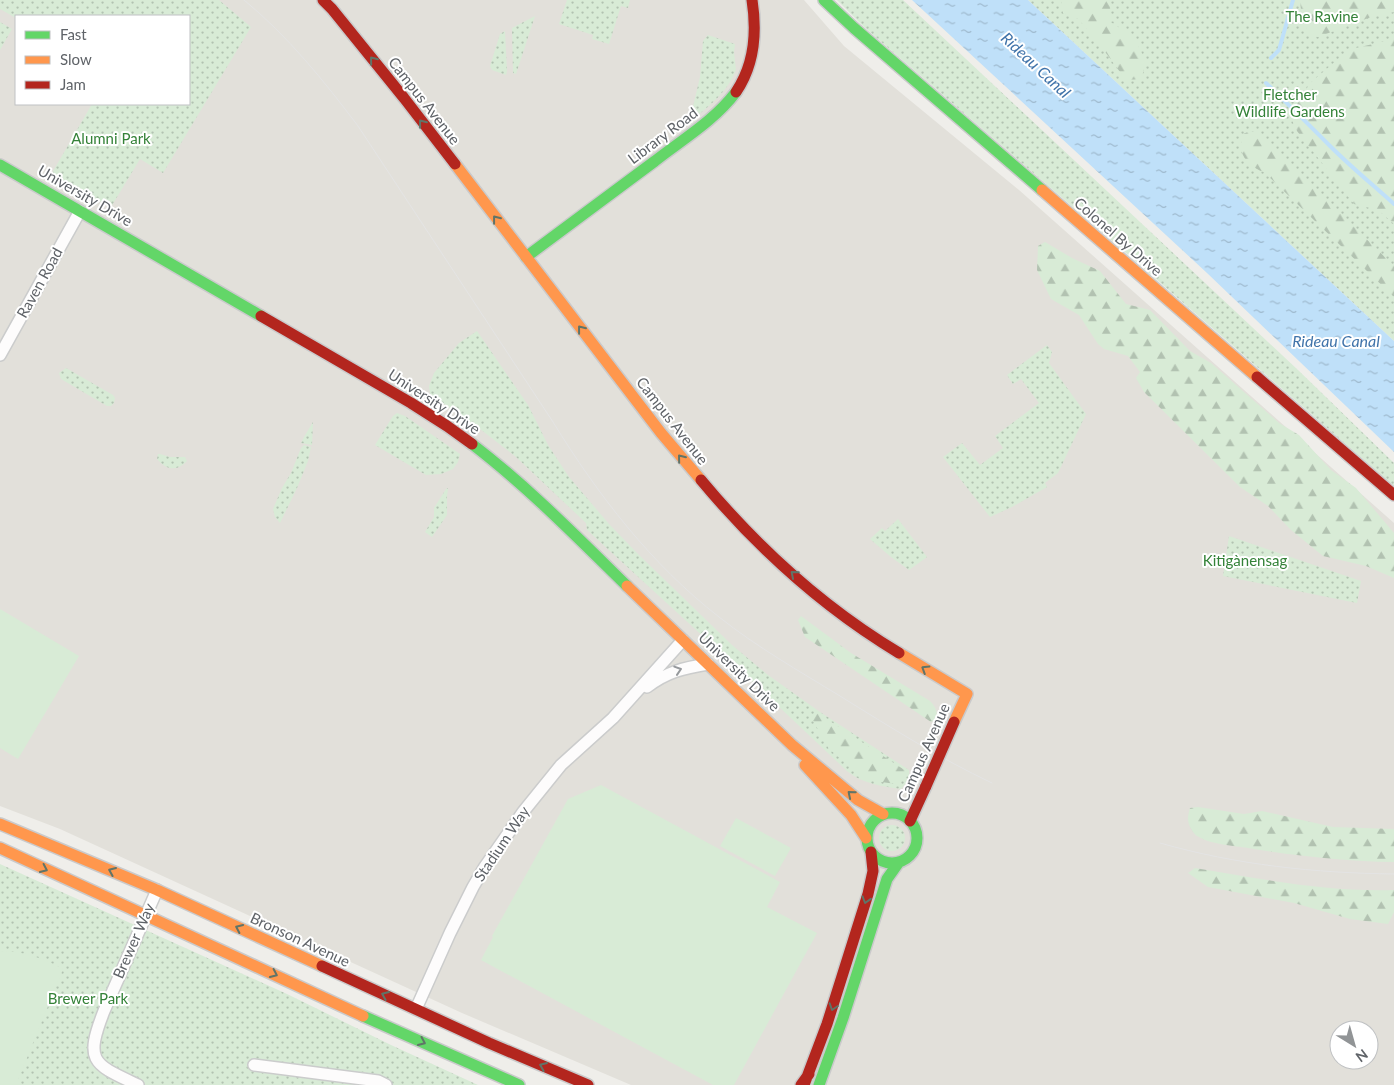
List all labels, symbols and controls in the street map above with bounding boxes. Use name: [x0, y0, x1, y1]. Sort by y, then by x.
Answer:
park label: The Ravine: [1285, 7, 1359, 25]
legend: [15, 15, 190, 105]
text: Fast: [60, 25, 87, 43]
water label: Rideau Canal: [998, 28, 1075, 102]
text: Slow: [60, 50, 92, 68]
street label: Campus Avenue: [385, 53, 465, 148]
one-way arrow: [370, 57, 378, 66]
text: Jam: [60, 75, 86, 93]
park label: Fletcher Wildlife Gardens: [1235, 85, 1345, 120]
street label: Library Road: [624, 103, 701, 167]
one-way arrow: [420, 120, 428, 129]
park label: Alumni Park: [71, 129, 151, 147]
street label: University Drive: [35, 161, 136, 229]
street label: Colonel By Drive: [1071, 193, 1166, 279]
one-way arrow: [494, 216, 502, 225]
street label: Raven Road: [12, 244, 66, 321]
one-way arrow: [579, 326, 587, 335]
water label: Rideau Canal: [1292, 331, 1380, 350]
street label: University Drive: [385, 365, 484, 438]
street label: Campus Avenue: [633, 373, 713, 468]
one-way arrow: [678, 455, 686, 464]
park label: Kitigànensag: [1203, 551, 1287, 569]
one-way arrow: [790, 571, 799, 580]
street label: University Drive: [695, 628, 784, 715]
one-way arrow: [922, 665, 931, 675]
one-way arrow: [673, 666, 682, 676]
street label: Campus Avenue: [893, 700, 953, 805]
one-way arrow: [847, 791, 856, 800]
street label: Stadium Way: [469, 802, 533, 884]
one-way arrow: [39, 862, 48, 873]
one-way arrow: [108, 867, 117, 878]
one-way arrow: [862, 895, 872, 904]
street label: Brewer Way: [108, 900, 158, 981]
street label: Bronson Avenue: [248, 908, 353, 970]
one-way arrow: [235, 924, 244, 935]
one-way arrow: [269, 968, 278, 979]
park label: Brewer Park: [48, 989, 129, 1007]
one-way arrow: [381, 991, 390, 1001]
one-way arrow: [829, 1002, 839, 1010]
north arrow: [1329, 1020, 1379, 1070]
one-way arrow: [416, 1036, 425, 1046]
text: N: [1353, 1046, 1372, 1066]
one-way arrow: [539, 1061, 548, 1072]

